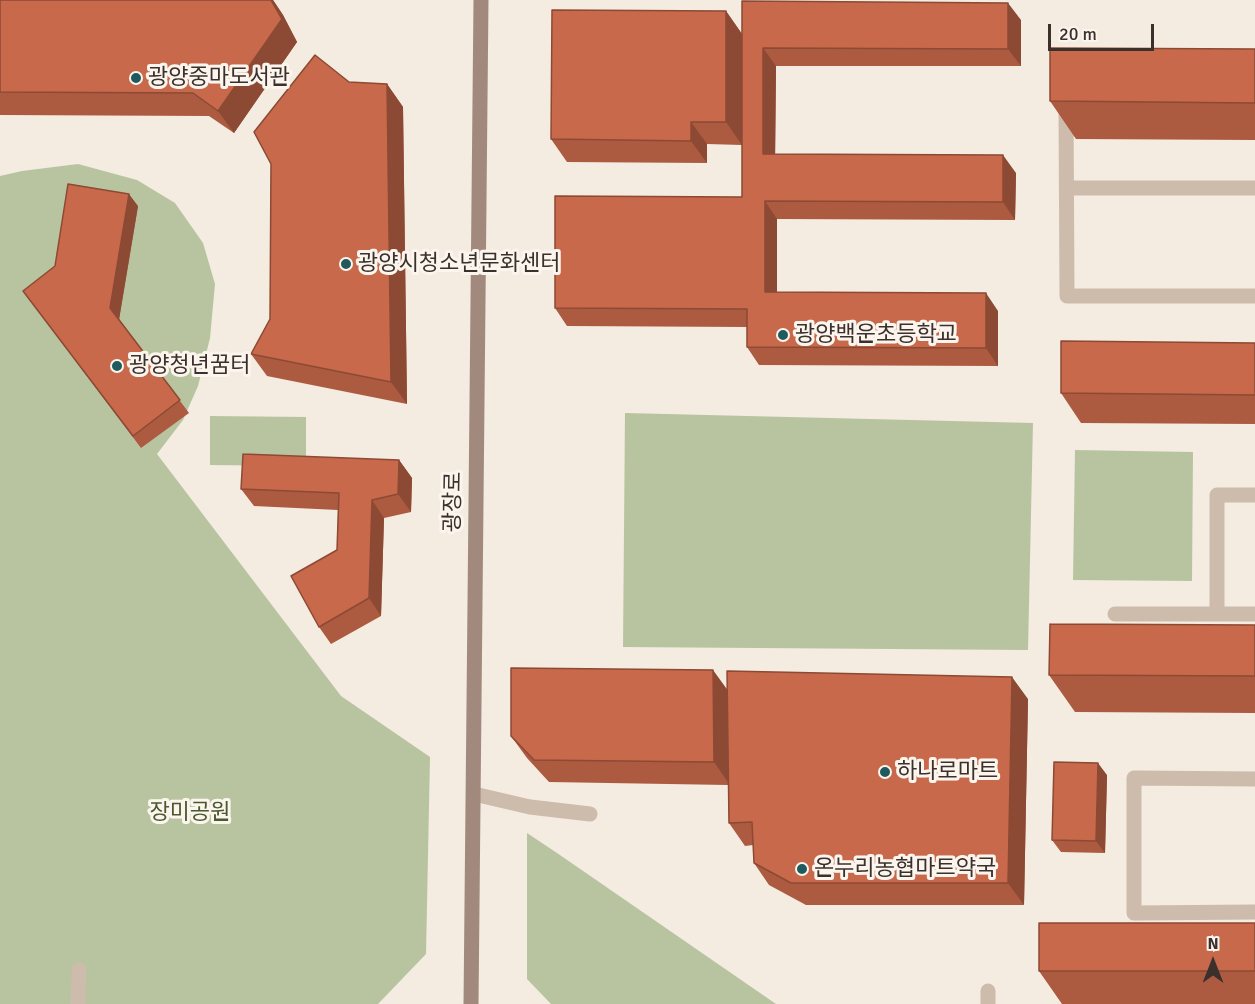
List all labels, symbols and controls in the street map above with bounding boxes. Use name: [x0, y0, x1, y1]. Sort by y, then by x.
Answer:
scale bar: [1051, 12, 1158, 50]
text: 20 m: [1059, 23, 1097, 45]
place label: 광양중마도서관: [148, 65, 290, 91]
marker: 광양중마도서관: [129, 71, 143, 85]
place label: 광양시청소년문화센터: [358, 251, 560, 277]
marker: 광양시청소년문화센터: [339, 257, 353, 271]
place label: 광양백운초등학교: [795, 322, 957, 348]
marker: 광양백운초등학교: [776, 328, 790, 342]
place label: 광양청년꿈터: [129, 353, 250, 379]
marker: 광양청년꿈터: [110, 359, 124, 373]
street label: 광장로: [440, 471, 468, 533]
place label: 하나로마트: [897, 759, 998, 785]
marker: 하나로마트: [878, 765, 892, 779]
park label: 장미공원: [150, 800, 230, 826]
place label: 온누리농협마트약국: [814, 856, 996, 882]
marker: 온누리농협마트약국: [795, 862, 809, 876]
north arrow: [1183, 932, 1243, 992]
text: N: [1207, 934, 1219, 954]

